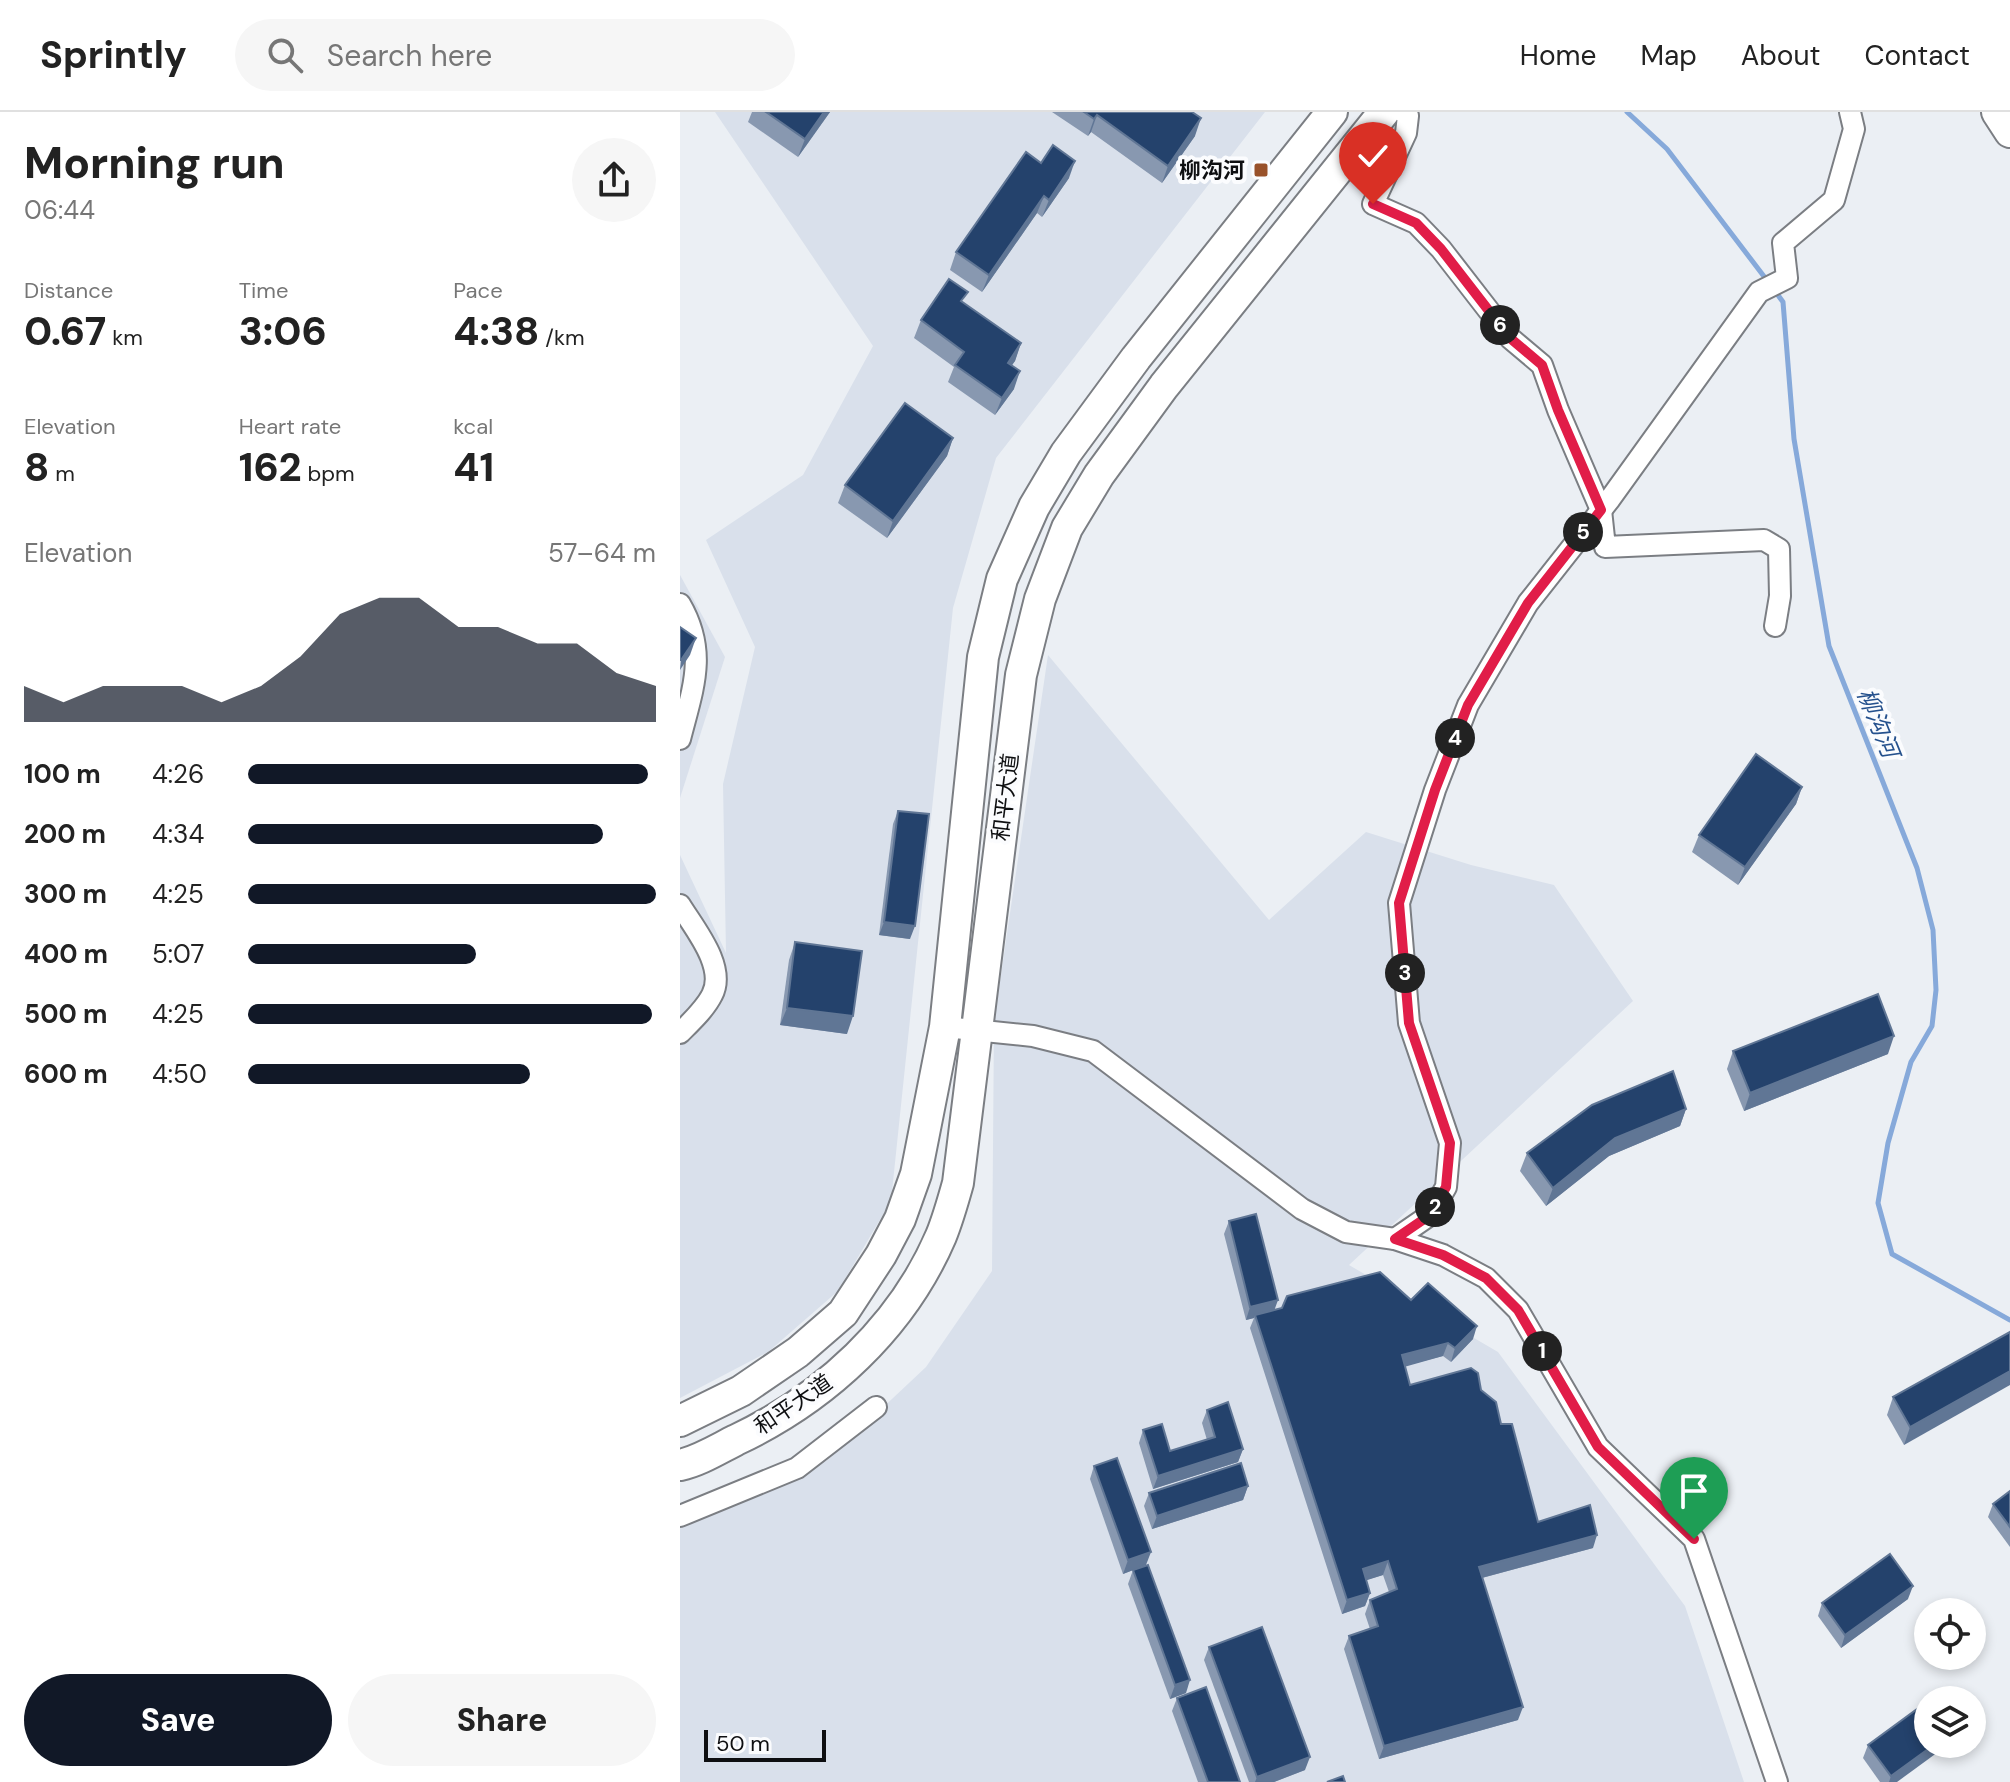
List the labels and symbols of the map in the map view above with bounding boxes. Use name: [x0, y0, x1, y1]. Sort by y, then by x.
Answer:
pin: [1339, 122, 1407, 204]
place label: 柳沟河: [1179, 156, 1245, 185]
marker: 柳沟河: [1252, 161, 1270, 179]
pin: 6: [1480, 305, 1520, 345]
pin: 5: [1563, 512, 1603, 552]
water label: 柳沟河: [1851, 684, 1908, 766]
pin: 4: [1435, 718, 1475, 758]
street label: 和平大道: [986, 752, 1025, 843]
pin: 3: [1385, 953, 1425, 993]
pin: 2: [1415, 1187, 1455, 1227]
pin: 1: [1522, 1331, 1562, 1371]
street label: 和平大道: [749, 1368, 838, 1441]
pin: [1660, 1457, 1728, 1539]
scale bar: [704, 1726, 826, 1762]

